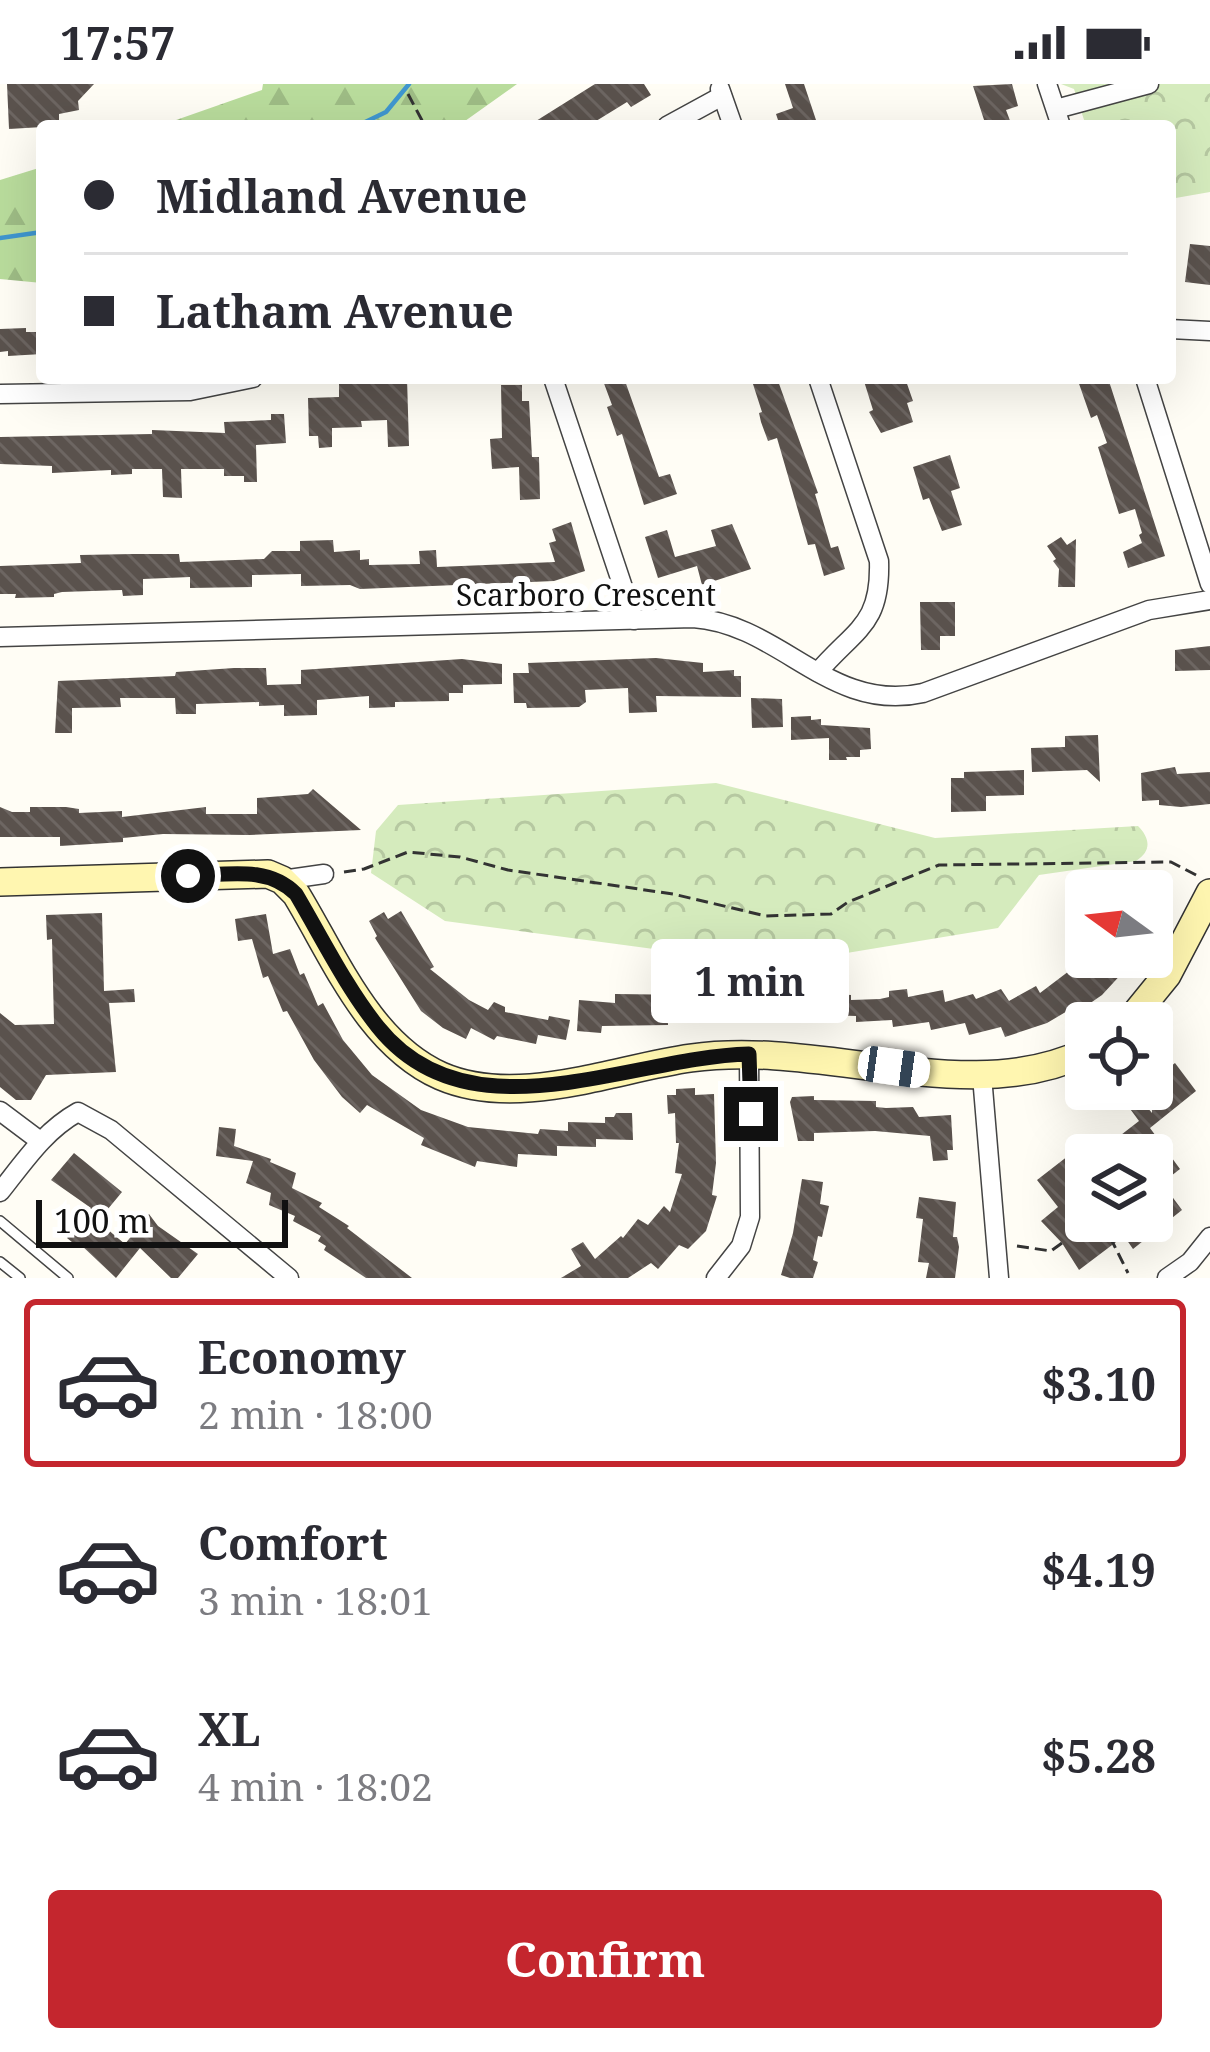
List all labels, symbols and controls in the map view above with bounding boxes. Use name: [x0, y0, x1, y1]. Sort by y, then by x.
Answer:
text: 17:57: [60, 12, 175, 73]
text: Midland Avenue: [156, 165, 528, 226]
text: Latham Avenue: [156, 280, 514, 341]
street label: Scarboro Crescent: [456, 574, 716, 615]
route start: [161, 849, 215, 903]
north arrow: [1065, 870, 1173, 978]
map controls: [1065, 870, 1173, 1242]
callout: 1 min: [652, 940, 850, 1024]
text: 1 min: [695, 954, 805, 1007]
button: locate: [1065, 1002, 1173, 1110]
car: [856, 1044, 932, 1090]
route end: [724, 1087, 778, 1141]
button: layers: [1065, 1134, 1173, 1242]
scale bar: [36, 1194, 288, 1247]
text: 100 m: [54, 1198, 149, 1243]
text: Economy: [198, 1326, 406, 1387]
icon: car: [54, 1329, 162, 1437]
text: $3.10: [1041, 1353, 1156, 1414]
text: 2 min · 18:00: [198, 1387, 433, 1440]
text: Comfort: [198, 1512, 388, 1573]
icon: car: [54, 1515, 162, 1623]
text: $4.19: [1041, 1539, 1156, 1600]
text: 3 min · 18:01: [198, 1573, 433, 1626]
text: XL: [198, 1698, 260, 1759]
icon: car: [54, 1701, 162, 1809]
text: $5.28: [1041, 1725, 1156, 1786]
text: 4 min · 18:02: [198, 1759, 433, 1812]
button: Confirm: [48, 1890, 1162, 2028]

